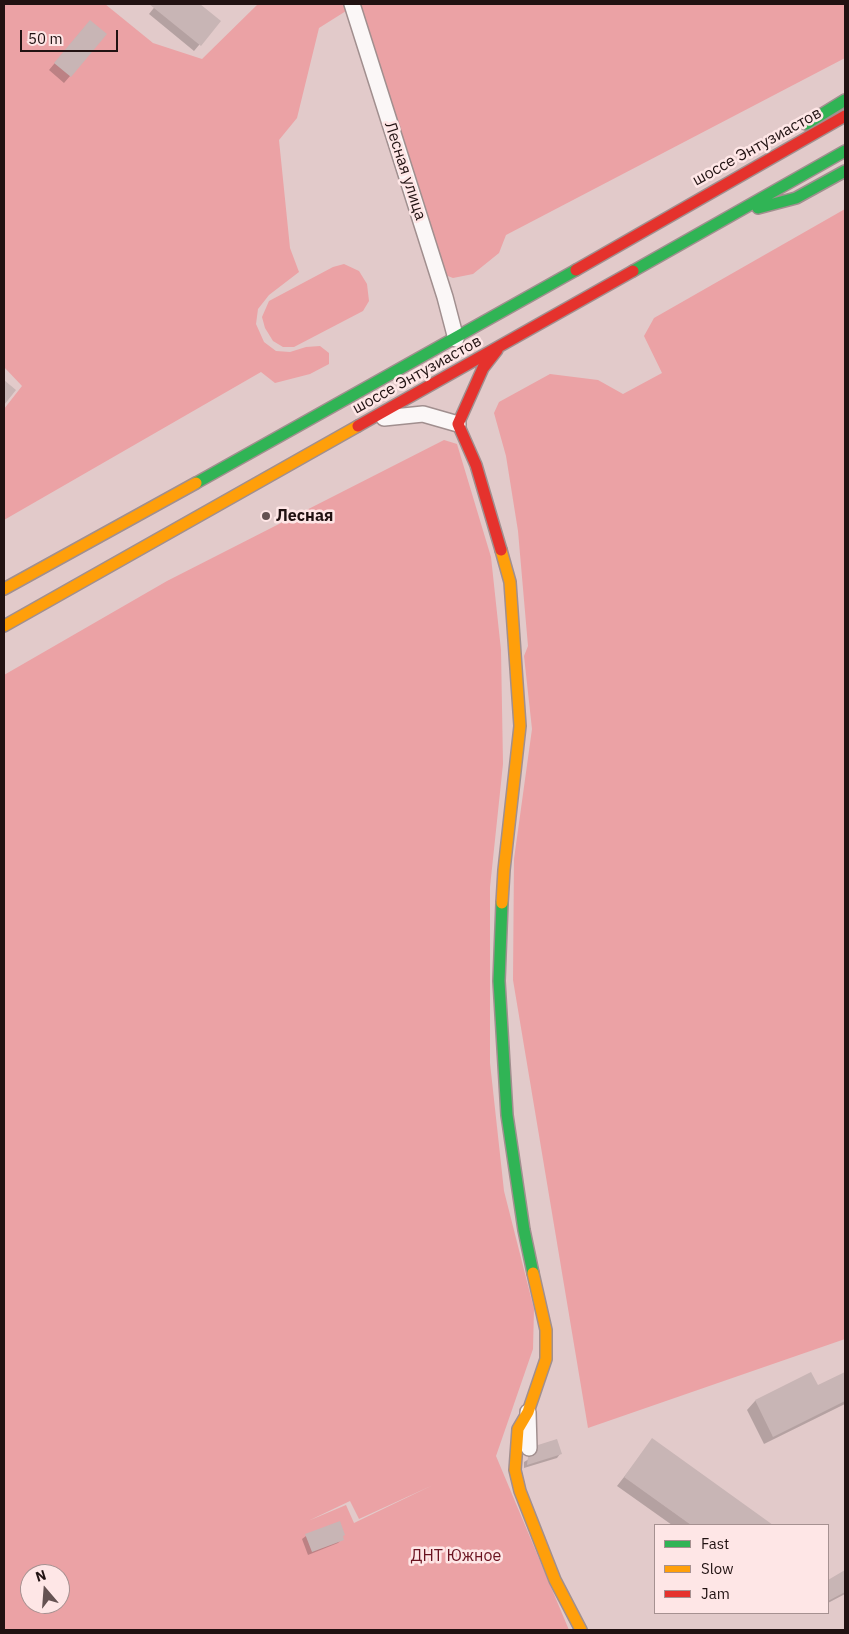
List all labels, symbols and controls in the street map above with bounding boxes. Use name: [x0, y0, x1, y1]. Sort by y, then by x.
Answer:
scale bar: [22, 20, 120, 52]
text: 50 m: [28, 29, 63, 48]
street label: шоссе Энтузиастов: [689, 104, 825, 190]
street label: Лесная улица: [380, 119, 430, 223]
street label: шоссе Энтузиастов: [349, 332, 485, 418]
place label: Лесная: [276, 506, 333, 526]
marker: Лесная: [260, 510, 272, 522]
legend: [654, 1524, 829, 1614]
text: Fast: [701, 1534, 729, 1553]
park label: ДНТ Южное: [411, 1546, 501, 1566]
text: Slow: [701, 1559, 734, 1578]
north arrow: [20, 1564, 70, 1614]
text: N: [33, 1566, 48, 1586]
text: Jam: [701, 1584, 730, 1603]

